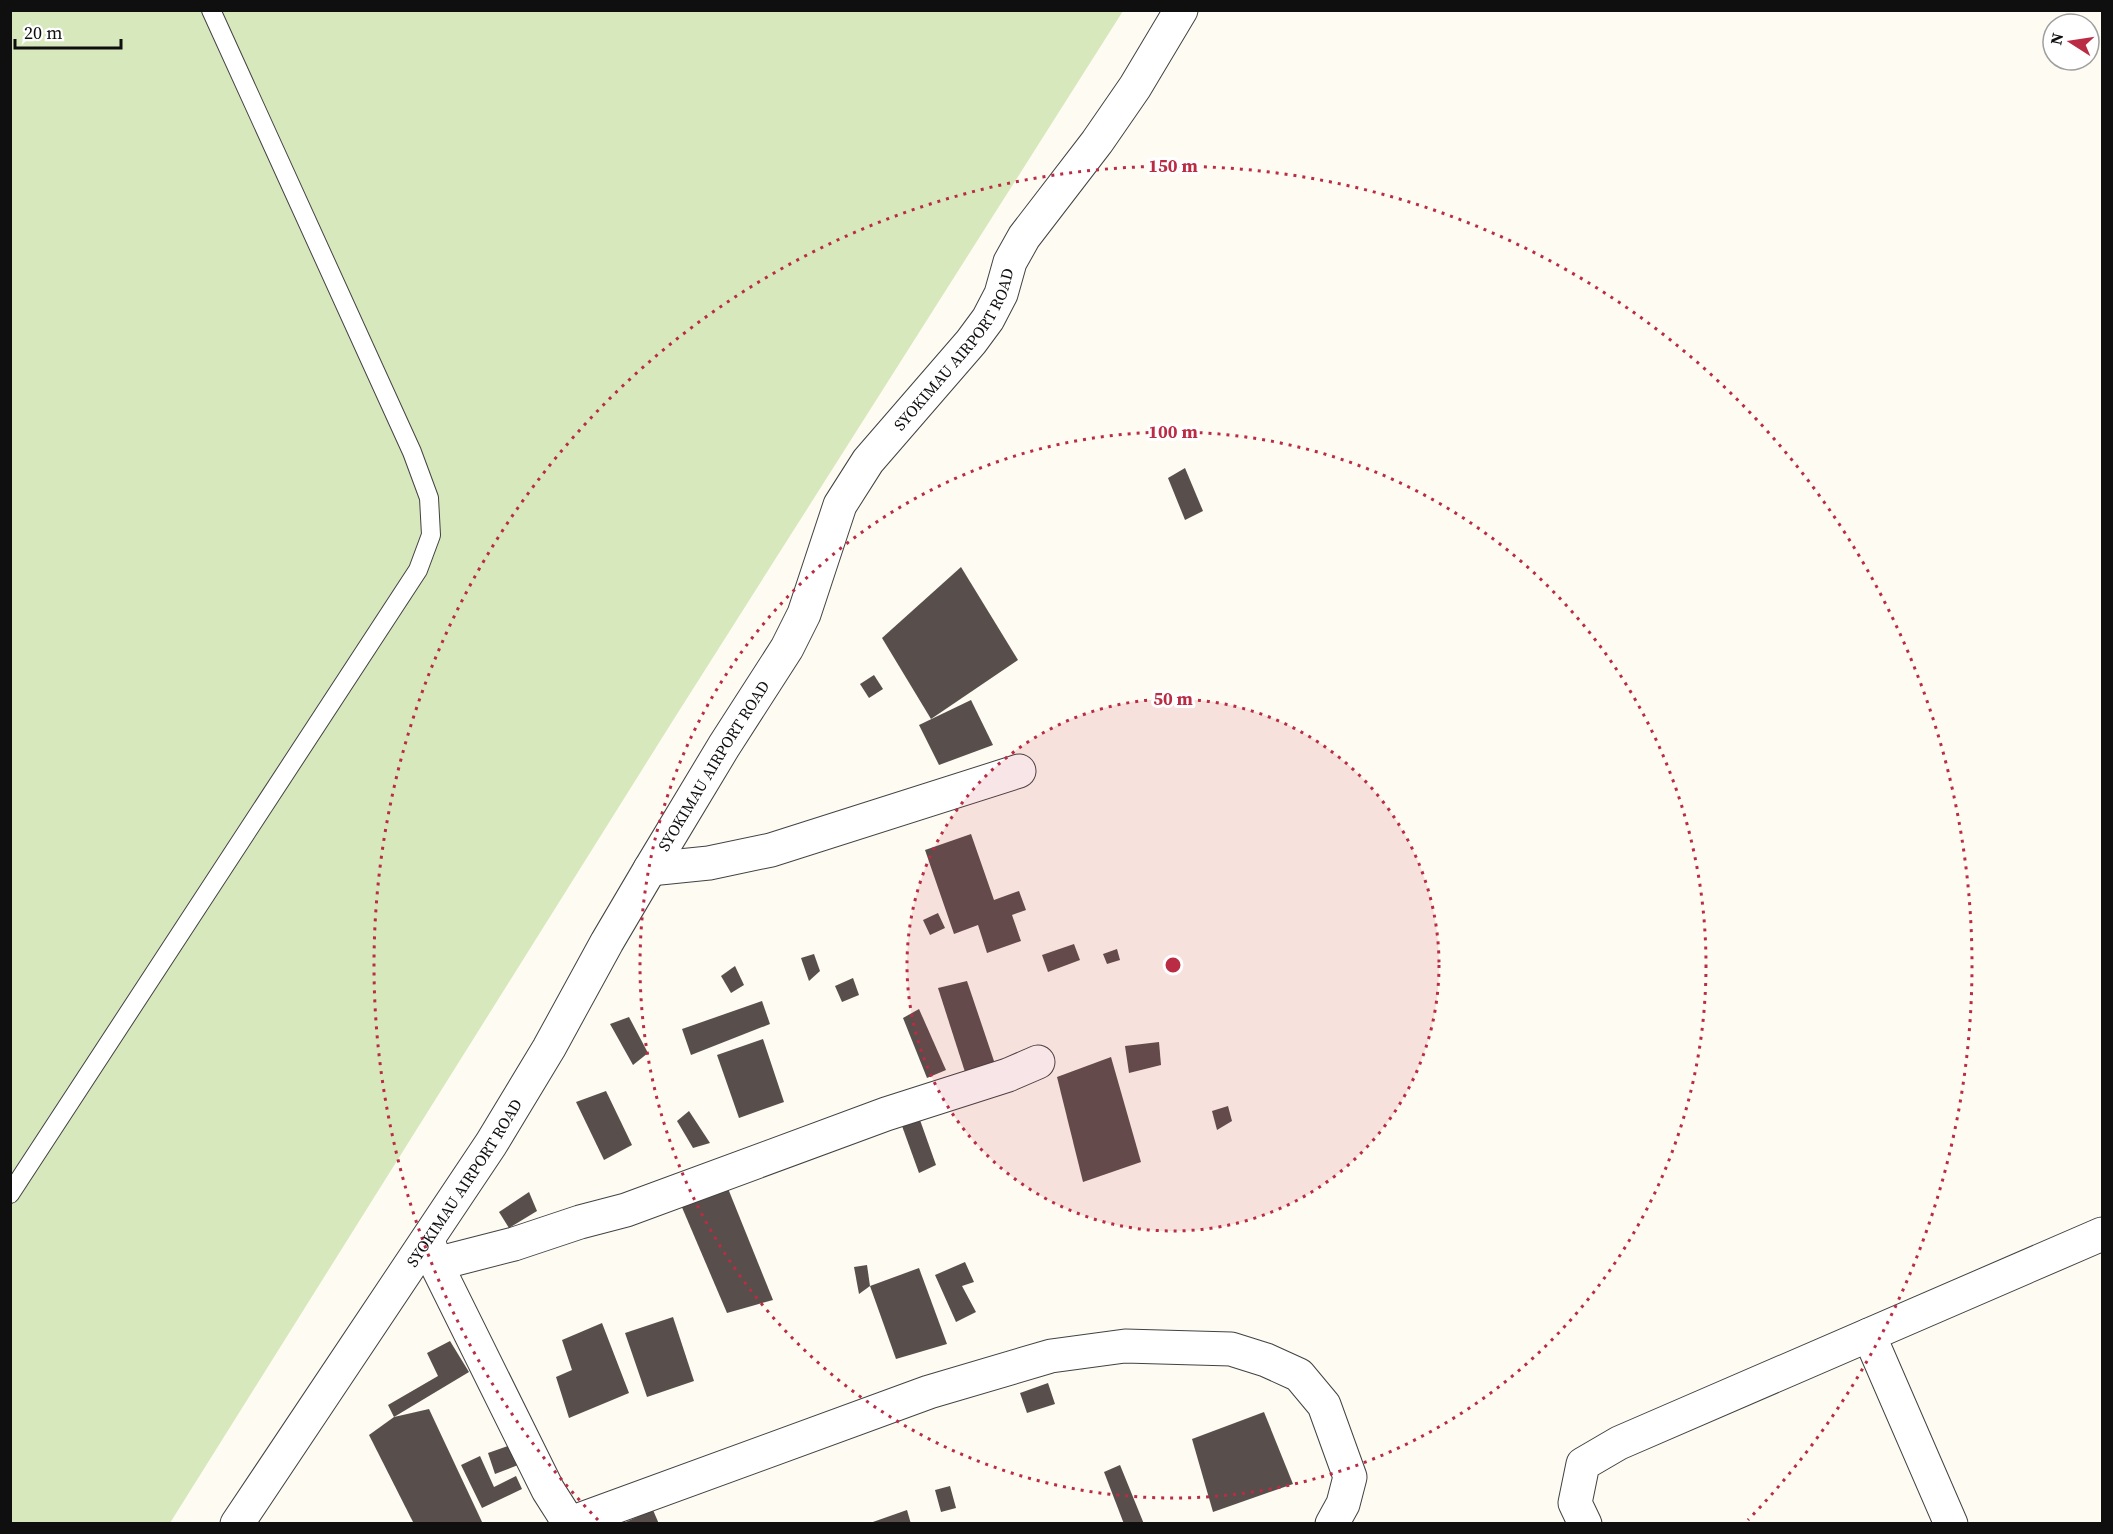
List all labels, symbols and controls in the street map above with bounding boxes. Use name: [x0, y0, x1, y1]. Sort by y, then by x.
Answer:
scale bar: [15, 12, 122, 50]
north arrow: [2041, 12, 2101, 72]
text: 20 m: [24, 20, 62, 45]
text: N: [2044, 31, 2068, 47]
text: 150 m: [1148, 153, 1198, 178]
street label: SYOKIMAU AIRPORT ROAD: [888, 266, 1019, 435]
text: 100 m: [1148, 419, 1198, 444]
street label: SYOKIMAU AIRPORT ROAD: [652, 676, 774, 855]
text: 50 m: [1153, 686, 1193, 711]
centre of rings: [1163, 955, 1183, 975]
street label: SYOKIMAU AIRPORT ROAD: [401, 1094, 527, 1271]

